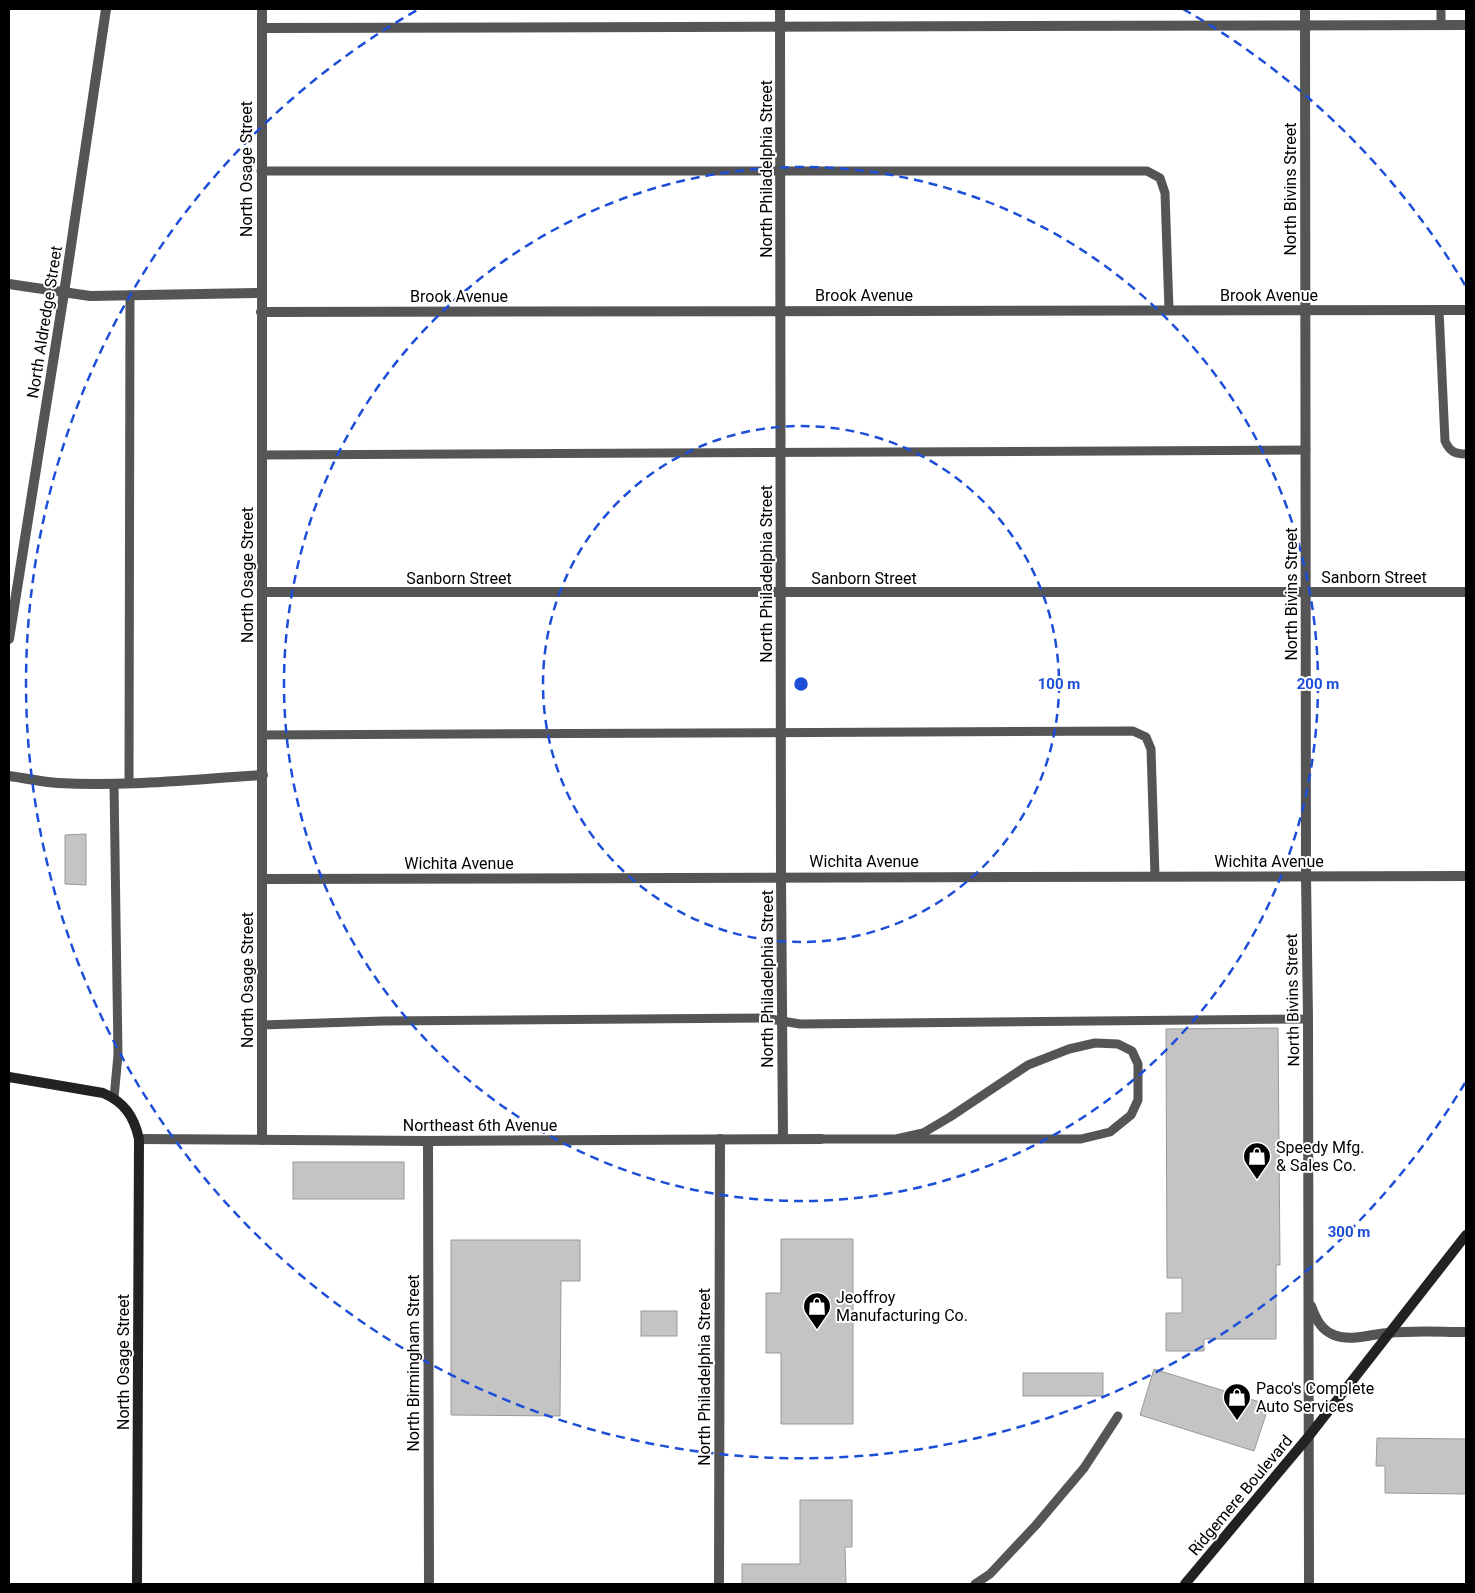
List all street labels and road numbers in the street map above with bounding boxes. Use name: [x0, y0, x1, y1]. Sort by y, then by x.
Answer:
street label: North Philadelphia Street: [757, 80, 776, 258]
street label: North Osage Street: [237, 101, 256, 237]
street label: North Bivins Street: [1281, 122, 1300, 256]
street label: North Aldredge Street: [23, 244, 66, 400]
street label: Brook Avenue: [815, 286, 913, 305]
street label: Brook Avenue: [1220, 286, 1318, 305]
street label: Brook Avenue: [410, 287, 508, 306]
street label: North Philadelphia Street: [757, 485, 776, 663]
street label: North Osage Street: [238, 507, 257, 643]
street label: North Bivins Street: [1282, 527, 1301, 661]
street label: Sanborn Street: [1321, 568, 1427, 587]
street label: Sanborn Street: [406, 569, 512, 588]
street label: Sanborn Street: [811, 569, 917, 588]
street label: Wichita Avenue: [809, 852, 919, 871]
street label: Wichita Avenue: [1214, 852, 1324, 871]
street label: Wichita Avenue: [404, 854, 514, 873]
street label: North Philadelphia Street: [758, 890, 777, 1068]
street label: North Osage Street: [238, 912, 257, 1048]
street label: North Bivins Street: [1282, 933, 1303, 1067]
street label: Northeast 6th Avenue: [403, 1116, 557, 1135]
street label: North Birmingham Street: [404, 1274, 423, 1452]
street label: North Philadelphia Street: [695, 1288, 714, 1466]
street label: North Osage Street: [114, 1294, 133, 1430]
street label: Ridgemere Boulevard: [1184, 1431, 1296, 1559]

